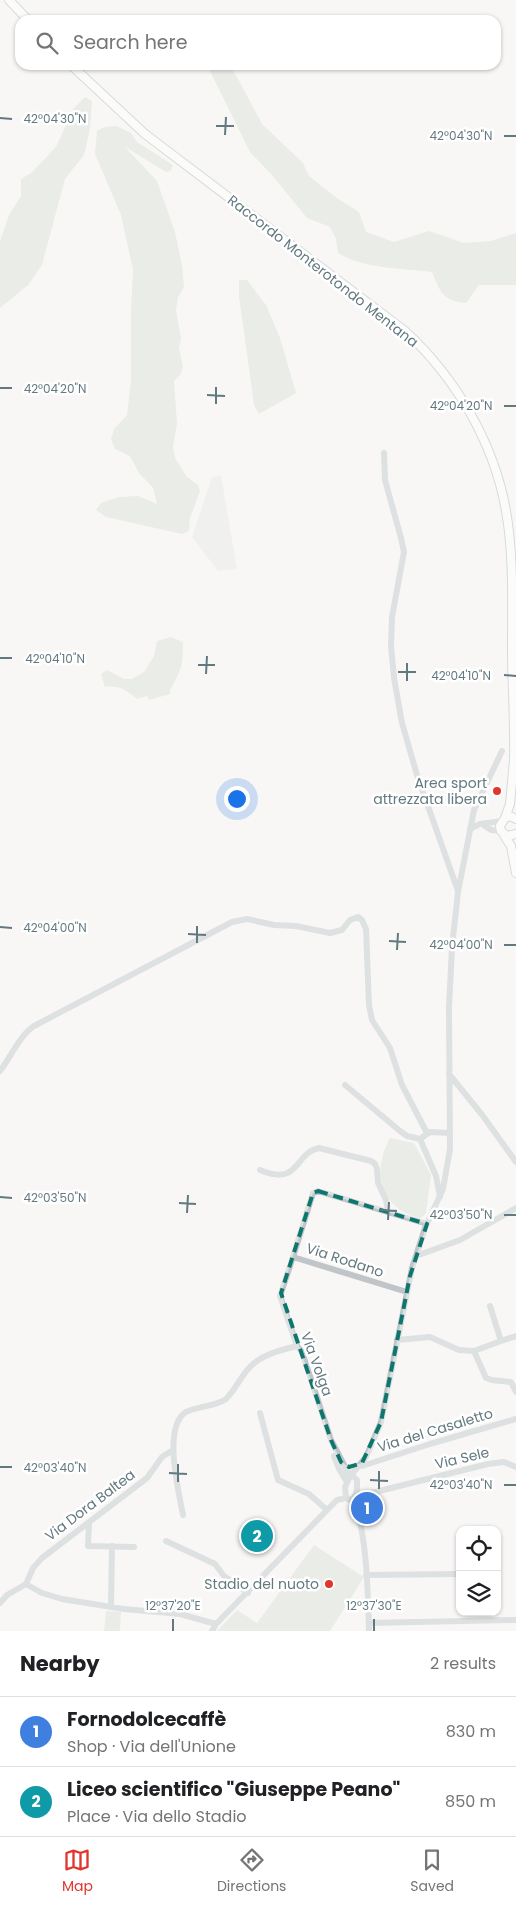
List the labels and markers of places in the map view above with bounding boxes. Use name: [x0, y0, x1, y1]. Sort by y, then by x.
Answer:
place label: Area sport attrezzata libera: [373, 773, 487, 809]
marker: Area sport attrezzata libera: [491, 785, 503, 797]
pin: 1: [351, 1489, 383, 1527]
pin: 2: [241, 1517, 273, 1555]
place label: Stadio del nuoto: [204, 1574, 319, 1594]
marker: Stadio del nuoto: [323, 1578, 335, 1590]

